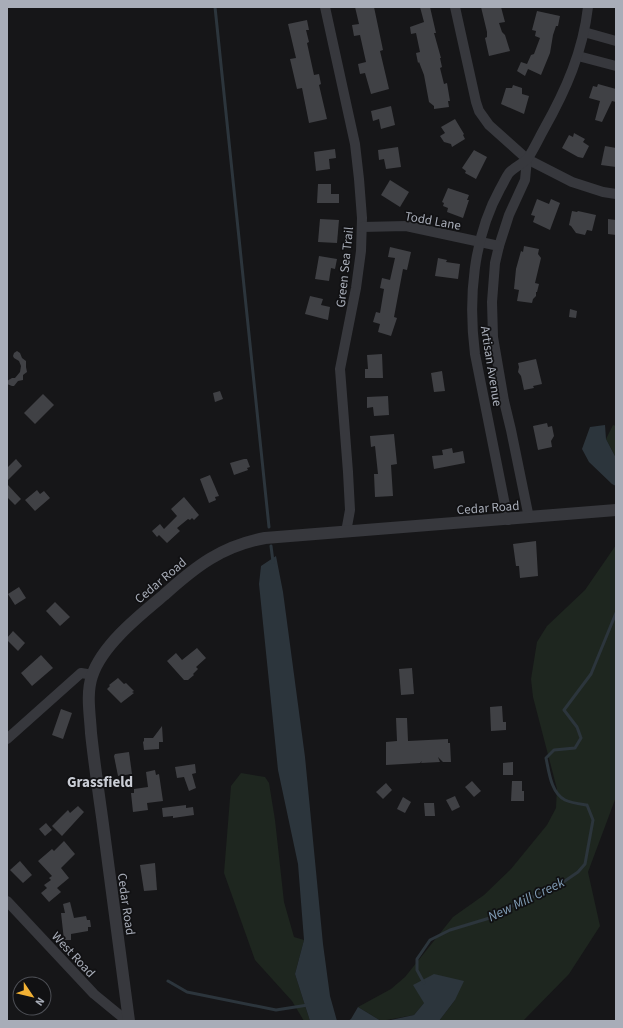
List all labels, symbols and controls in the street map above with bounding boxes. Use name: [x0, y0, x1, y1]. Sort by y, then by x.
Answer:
street label: Todd Lane: [403, 207, 462, 235]
street label: Green Sea Trail: [332, 226, 358, 308]
street label: Artisan Avenue: [476, 325, 506, 408]
street label: Cedar Road: [456, 497, 520, 519]
street label: Cedar Road: [131, 554, 190, 608]
district label: Grassfield: [67, 772, 133, 793]
street label: Cedar Road: [113, 872, 139, 936]
water label: New Mill Creek: [485, 873, 569, 927]
street label: West Road: [47, 928, 99, 982]
north arrow: [12, 976, 52, 1016]
text: N: [32, 994, 48, 1009]

